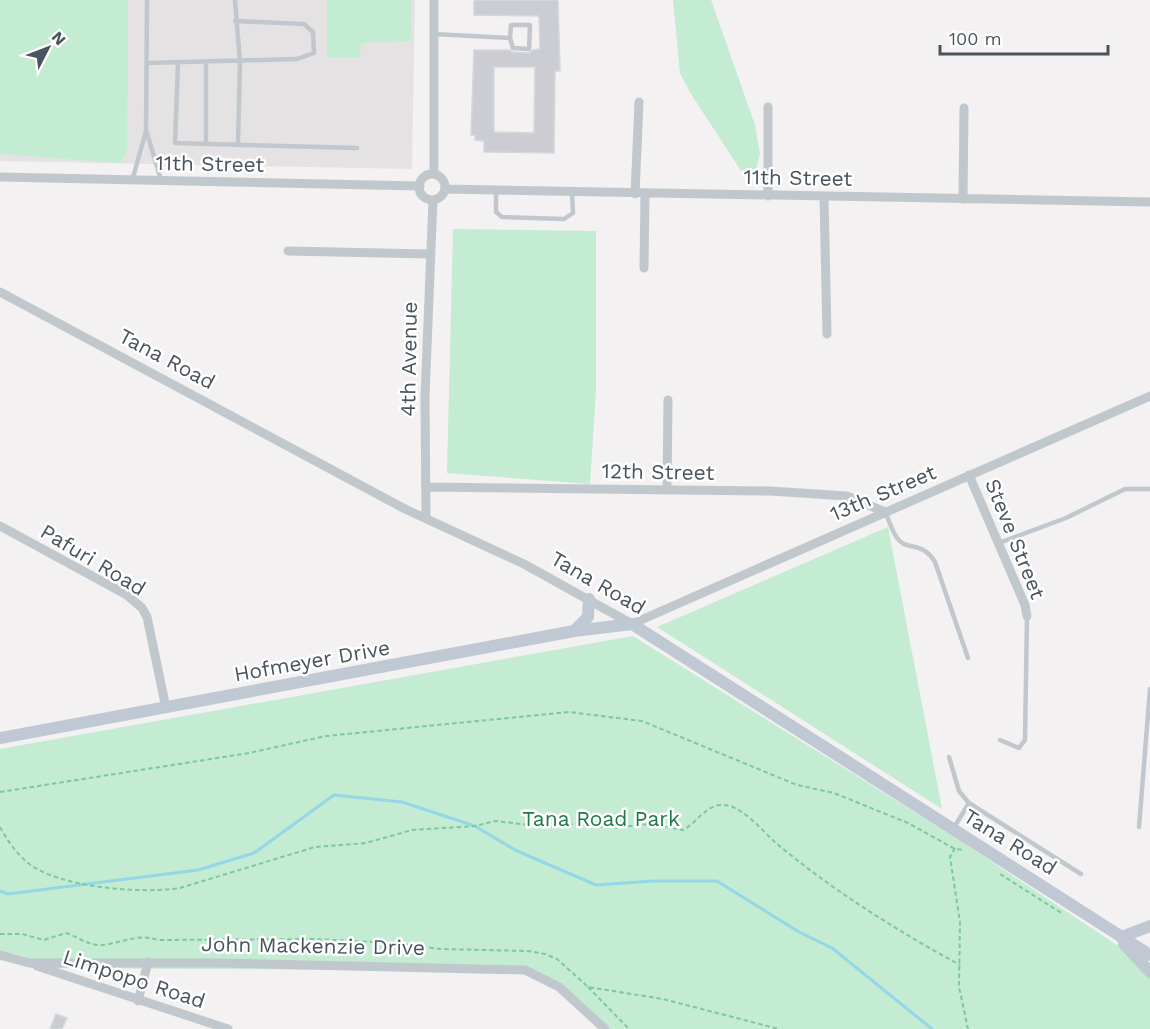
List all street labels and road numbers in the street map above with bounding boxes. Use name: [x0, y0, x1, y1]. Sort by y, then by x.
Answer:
street label: 11th Street: [156, 150, 265, 177]
street label: 11th Street: [744, 164, 853, 191]
street label: 4th Avenue: [395, 301, 422, 417]
street label: Tana Road: [115, 323, 220, 394]
street label: 12th Street: [601, 458, 715, 485]
street label: 13th Street: [826, 459, 940, 526]
street label: Steve Street: [980, 475, 1051, 603]
street label: Pafuri Road: [36, 518, 150, 601]
street label: Tana Road: [546, 545, 650, 620]
street label: Hofmeyer Drive: [232, 634, 392, 687]
street label: Tana Road: [959, 803, 1062, 880]
street label: John Mackenzie Drive: [201, 931, 425, 960]
street label: Limpopo Road: [60, 944, 208, 1013]

